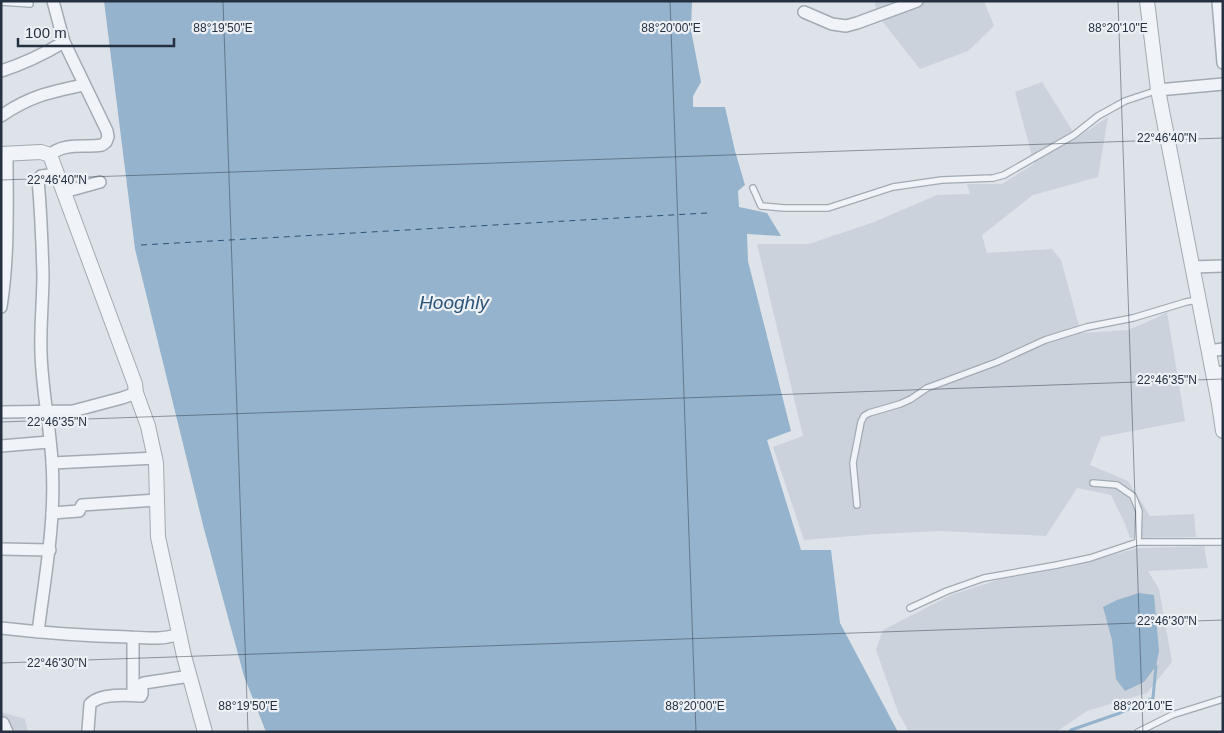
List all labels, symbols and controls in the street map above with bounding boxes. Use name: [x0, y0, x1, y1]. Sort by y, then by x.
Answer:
scale bar: [18, 15, 174, 47]
text: 88°19'50"E: [193, 21, 253, 35]
text: 88°20'00"E: [641, 21, 701, 35]
text: 88°20'10"E: [1088, 21, 1148, 35]
text: 100 m: [25, 24, 67, 41]
text: 22°46'40"N: [1137, 131, 1197, 145]
text: 22°46'40"N: [27, 173, 87, 187]
water label: Hooghly: [419, 292, 490, 313]
text: 22°46'35"N: [1137, 373, 1197, 387]
text: 22°46'35"N: [27, 415, 87, 429]
text: 22°46'30"N: [1137, 614, 1197, 628]
text: 22°46'30"N: [27, 656, 87, 670]
text: 88°19'50"E: [218, 699, 278, 713]
text: 88°20'00"E: [665, 699, 725, 713]
text: 88°20'10"E: [1113, 699, 1173, 713]

